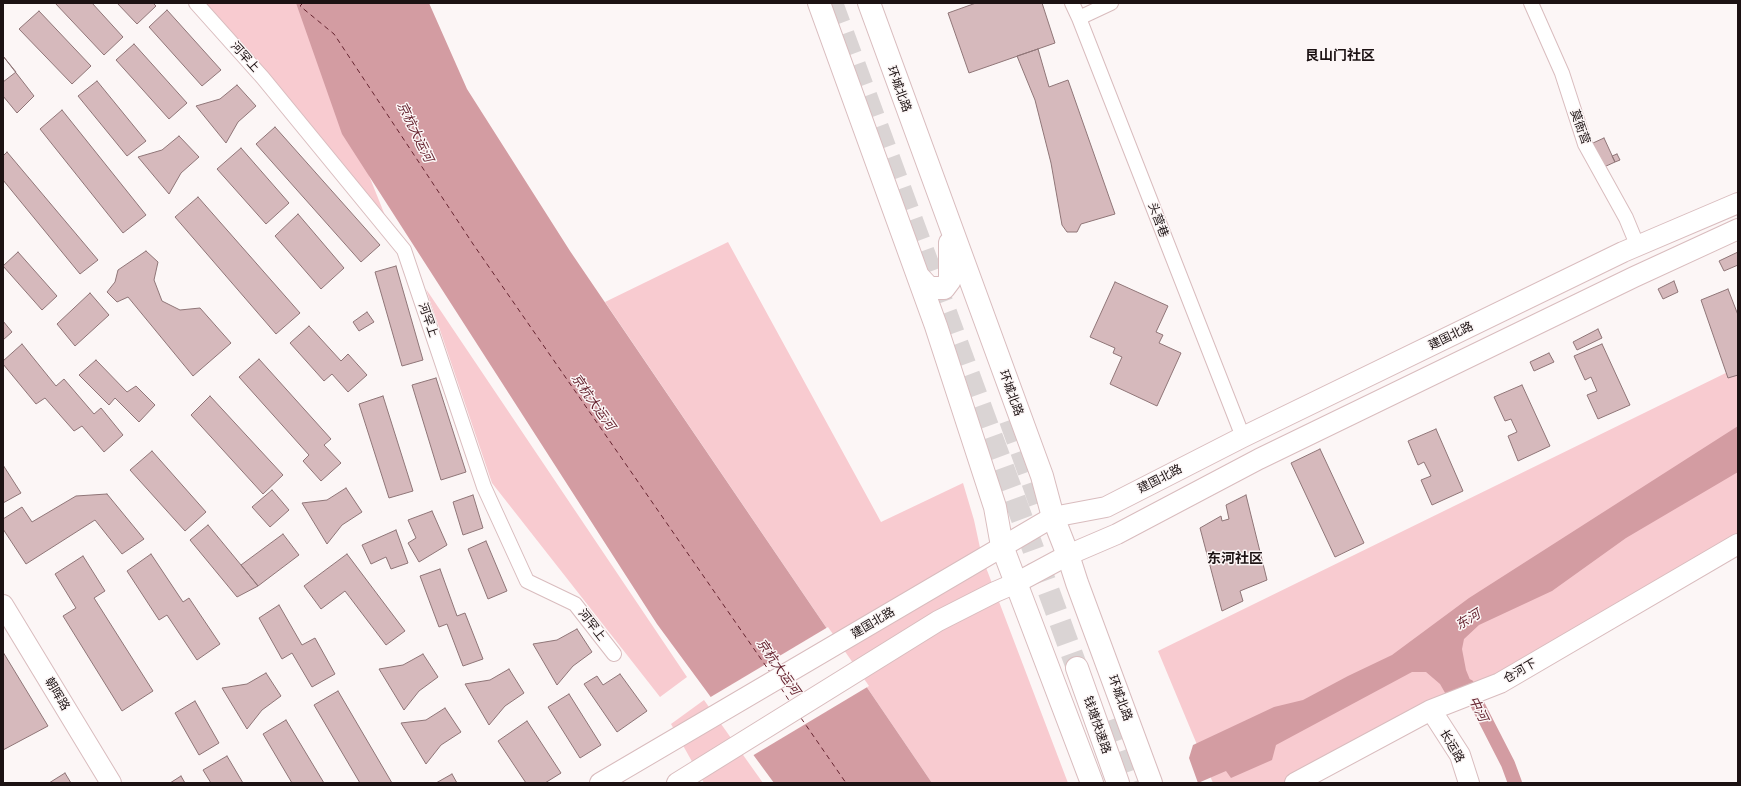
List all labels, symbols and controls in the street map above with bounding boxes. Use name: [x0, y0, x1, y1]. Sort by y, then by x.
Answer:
street label: 河罕上: [228, 39, 262, 75]
district label: 艮山门社区: [1305, 48, 1375, 64]
street label: 环城北路: [884, 64, 914, 114]
water label: 京杭大运河: [394, 99, 436, 165]
street label: 莫衙营: [1567, 108, 1593, 146]
street label: 头营巷: [1145, 201, 1171, 239]
street label: 河罕上: [415, 301, 441, 339]
street label: 建国北路: [1426, 319, 1476, 353]
street label: 环城北路: [996, 368, 1026, 418]
water label: 京杭大运河: [568, 371, 618, 433]
street label: 建国北路: [1135, 462, 1185, 496]
district label: 东河社区: [1207, 551, 1263, 567]
street label: 建国北路: [849, 604, 897, 642]
street label: 河罕上: [575, 606, 609, 644]
water label: 东河: [1453, 607, 1483, 633]
water label: 京杭大运河: [753, 636, 803, 698]
street label: 仓河下: [1501, 656, 1539, 686]
street label: 环城北路: [1105, 673, 1135, 723]
street label: 朝晖路: [42, 675, 72, 713]
street label: 钱塘快速路: [1080, 694, 1114, 756]
water label: 中河: [1465, 694, 1491, 724]
street label: 长运路: [1437, 727, 1467, 765]

